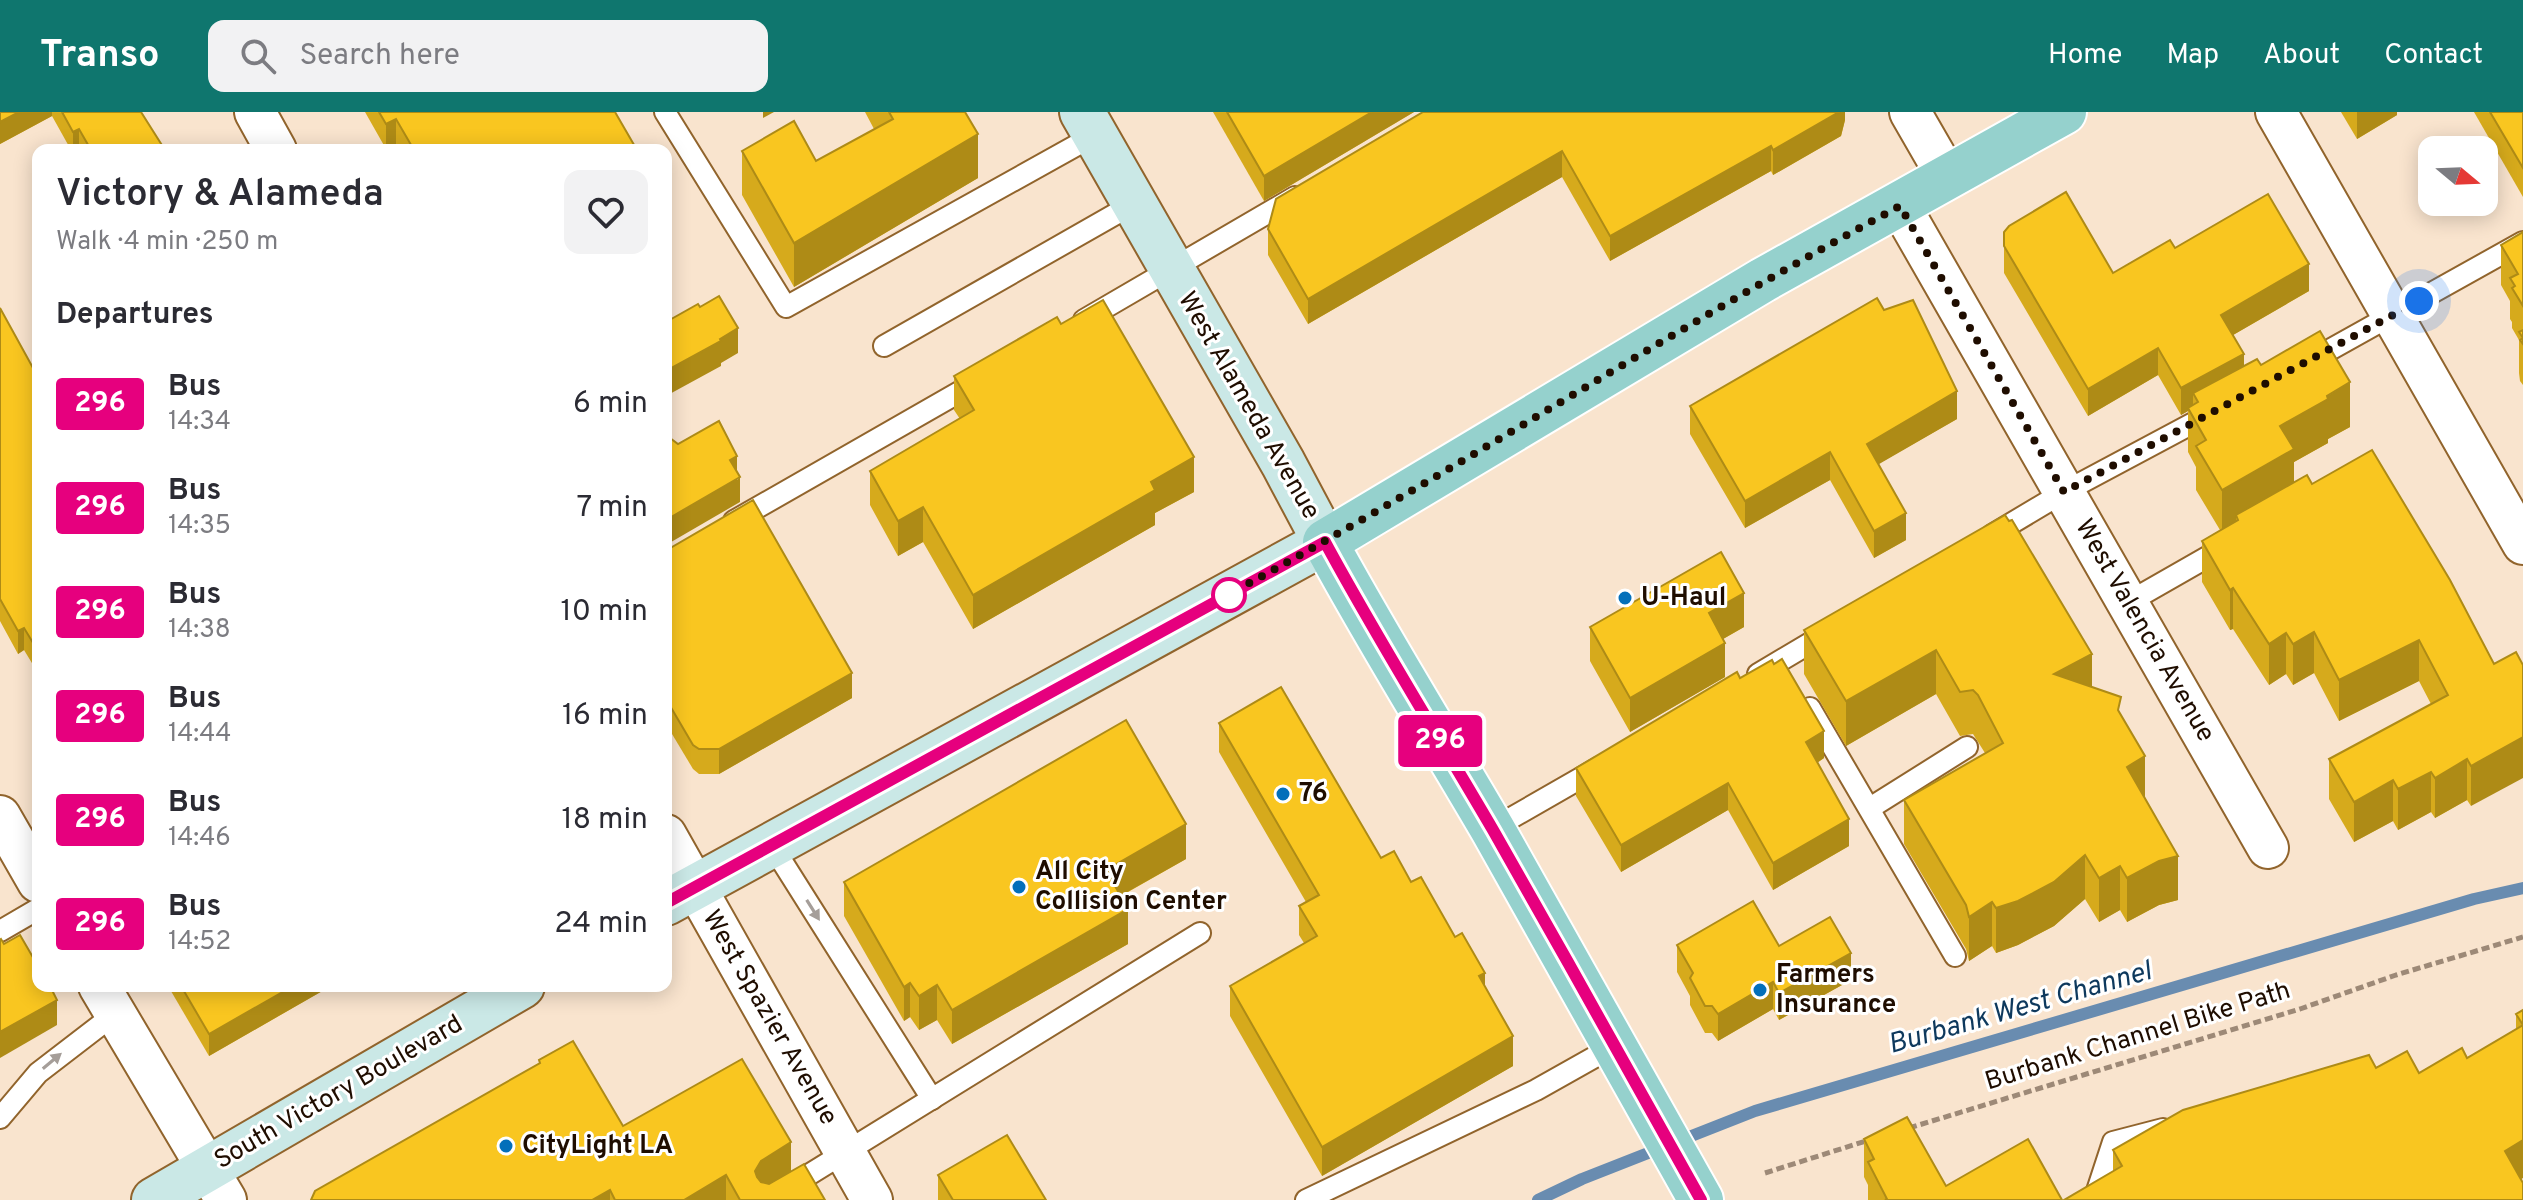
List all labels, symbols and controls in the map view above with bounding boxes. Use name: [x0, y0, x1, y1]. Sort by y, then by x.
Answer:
search box: [208, 20, 768, 92]
text: Transo: [40, 32, 160, 81]
icon: search: [236, 34, 280, 78]
text: Search here: [300, 38, 460, 75]
text: Home: [2048, 38, 2122, 74]
text: Map: [2166, 38, 2219, 74]
text: About: [2263, 38, 2340, 74]
text: Contact: [2384, 38, 2483, 74]
north arrow: [2418, 136, 2498, 216]
map controls: [2418, 136, 2498, 216]
button: heart: [564, 170, 648, 254]
text: Victory & Alameda: [56, 171, 384, 220]
text: Walk · 4 min · 250 m: [56, 226, 278, 259]
your location: [2399, 281, 2439, 321]
street label: West Alameda Avenue: [1169, 286, 1327, 526]
text: Departures: [56, 297, 214, 334]
text: Bus: [168, 369, 221, 406]
text: 296: [74, 386, 126, 422]
text: 6 min: [573, 386, 648, 423]
text: 14:34: [168, 406, 231, 439]
text: Bus: [168, 473, 221, 510]
text: 296: [74, 490, 126, 526]
text: 7 min: [577, 490, 648, 527]
text: 14:35: [168, 510, 231, 543]
street label: West Valencia Avenue: [2067, 514, 2221, 748]
text: Bus: [168, 577, 221, 614]
unlabelled marker: [1212, 578, 1246, 612]
place label: U-Haul: [1641, 582, 1726, 615]
marker: U-Haul: [1616, 589, 1634, 607]
text: 296: [74, 594, 126, 630]
text: 10 min: [561, 594, 648, 631]
text: 14:38: [168, 614, 231, 647]
text: Bus: [168, 681, 221, 718]
text: 296: [74, 698, 126, 734]
text: 16 min: [562, 698, 648, 735]
line badge: 296: [1394, 715, 1486, 767]
text: 14:44: [168, 718, 231, 751]
text: 296: [1414, 723, 1466, 759]
place label: 76: [1299, 778, 1328, 811]
text: Bus: [168, 785, 221, 822]
marker: 76: [1274, 785, 1292, 803]
text: 296: [74, 802, 126, 838]
text: 18 min: [562, 802, 648, 839]
text: 14:46: [168, 822, 231, 855]
place label: All City Collision Center: [1035, 856, 1227, 919]
marker: All City Collision Center: [1010, 878, 1028, 896]
text: Bus: [168, 889, 221, 926]
one-way arrow: [805, 899, 819, 921]
street label: West Spazier Avenue: [694, 904, 844, 1132]
text: 296: [74, 906, 126, 942]
text: 24 min: [554, 906, 648, 943]
text: 14:52: [168, 926, 231, 959]
water label: Burbank West Channel: [1884, 954, 2158, 1064]
place label: Farmers Insurance: [1776, 959, 1896, 1022]
street label: Burbank Channel Bike Path: [1981, 975, 2295, 1099]
marker: Farmers Insurance: [1751, 981, 1769, 999]
street label: South Victory Boulevard: [209, 1008, 469, 1178]
one-way arrow: [42, 1053, 62, 1070]
place label: CityLight LA: [522, 1130, 673, 1163]
marker: CityLight LA: [497, 1137, 515, 1155]

